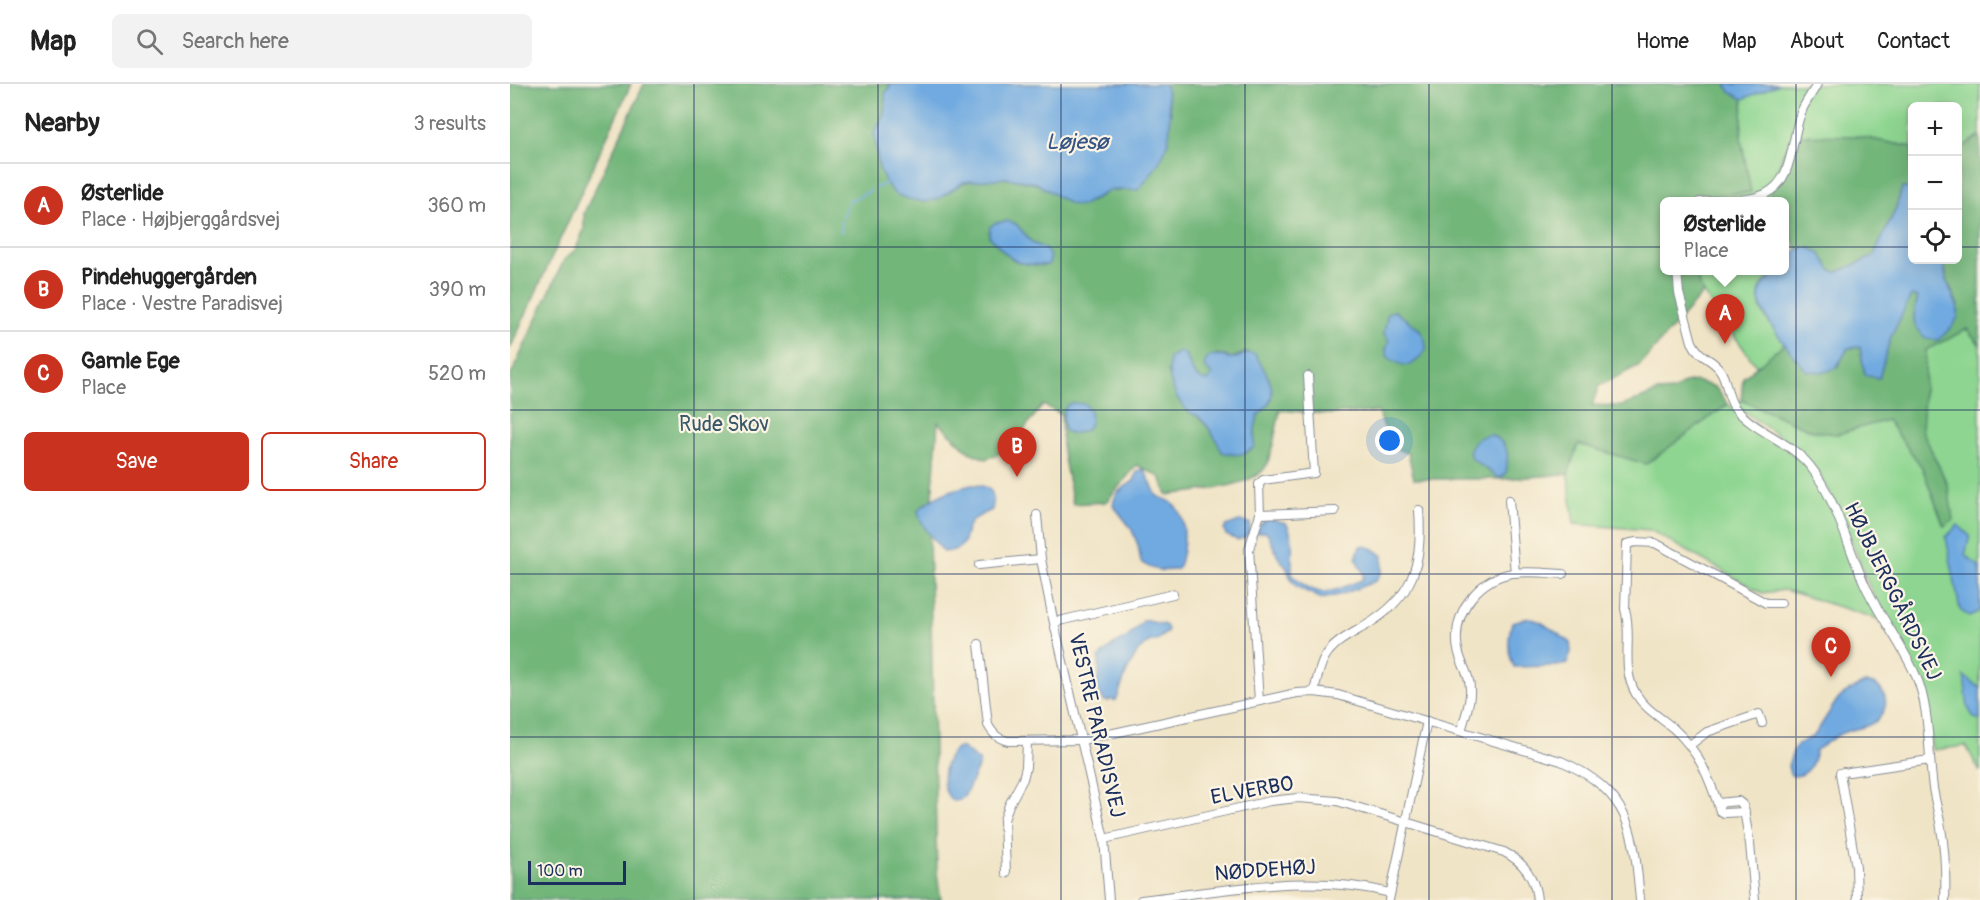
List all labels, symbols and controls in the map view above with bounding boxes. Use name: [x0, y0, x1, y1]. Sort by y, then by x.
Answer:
search box: [112, 14, 532, 68]
text: Map: [30, 24, 76, 59]
icon: search: [133, 25, 166, 58]
text: Search here: [181, 27, 289, 55]
text: Home: [1636, 28, 1689, 55]
text: Map: [1722, 28, 1757, 55]
text: About: [1790, 28, 1844, 55]
text: Contact: [1877, 28, 1950, 55]
map controls: [1908, 102, 1962, 264]
button: +: [1908, 102, 1962, 156]
text: Nearby: [24, 107, 100, 139]
text: 3 results: [414, 111, 486, 136]
water label: Løjesø: [1046, 128, 1111, 156]
button: −: [1908, 156, 1962, 210]
text: Østerlide: [81, 179, 163, 207]
text: A: [37, 193, 50, 218]
text: 360 m: [427, 193, 486, 218]
popup: [1660, 197, 1789, 275]
text: Place · Højbjerggårdsvej: [81, 207, 280, 232]
text: Østerlide: [1683, 210, 1766, 238]
button: locate: [1908, 210, 1962, 264]
text: Place: [1683, 238, 1728, 263]
text: Pindehuggergården: [81, 263, 257, 291]
text: B: [38, 277, 49, 302]
text: 390 m: [429, 277, 486, 302]
text: Place · Vestre Paradisvej: [81, 291, 283, 316]
pin: A: [1706, 294, 1744, 344]
text: Gamle Ege: [81, 347, 180, 375]
text: C: [37, 361, 50, 386]
text: 520 m: [428, 361, 486, 386]
text: Place: [81, 375, 126, 400]
park label: Rude Skov: [679, 411, 769, 438]
your location: [1375, 426, 1404, 455]
pin: B: [998, 428, 1036, 477]
button: Save: [24, 432, 249, 491]
button: Share: [261, 432, 486, 491]
street label: HØJBJERGGÅRDSVEJ: [1838, 497, 1948, 685]
pin: C: [1812, 628, 1850, 677]
street label: VESTRE PARADISVEJ: [1062, 630, 1131, 820]
street label: ELVERBO: [1209, 770, 1296, 811]
street label: NØDDEHØJ: [1213, 853, 1317, 888]
scale bar: [528, 858, 626, 886]
text: 100 m: [537, 861, 583, 881]

